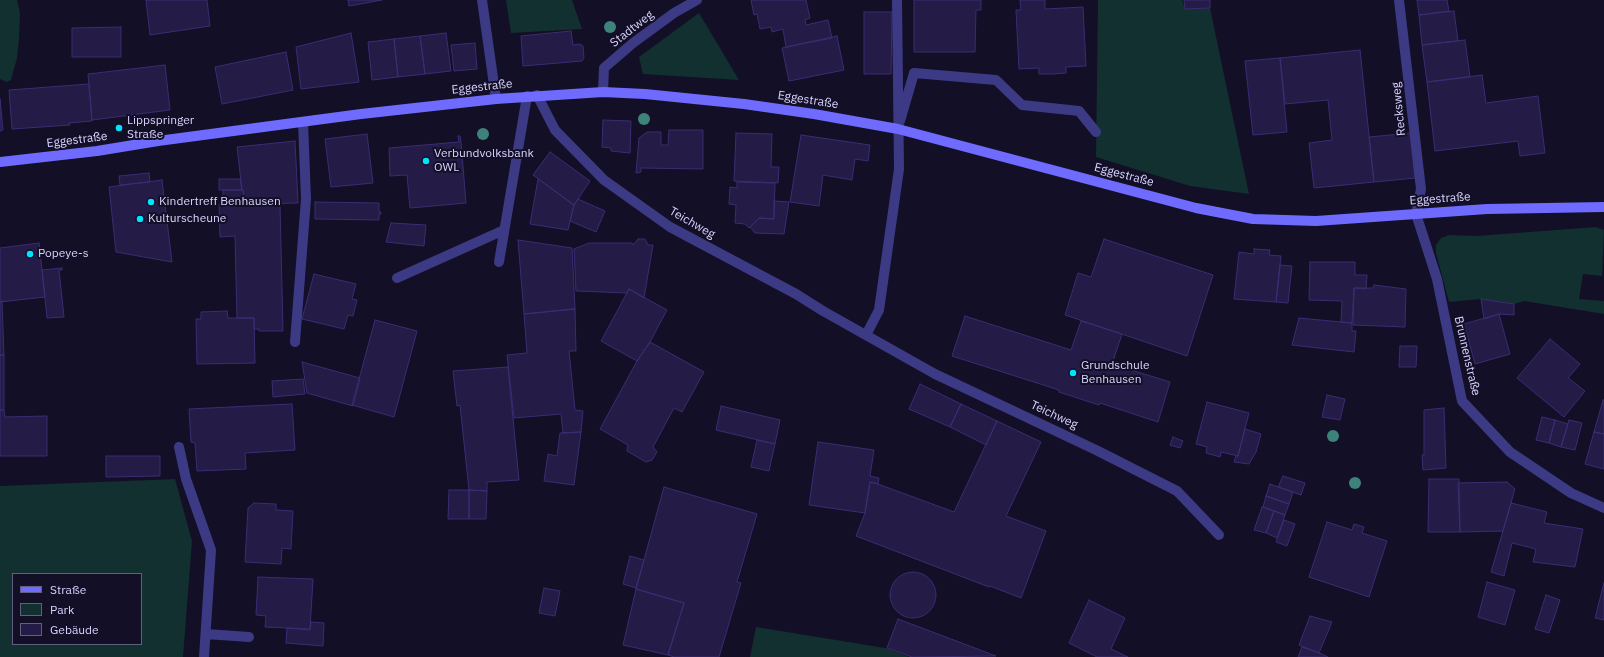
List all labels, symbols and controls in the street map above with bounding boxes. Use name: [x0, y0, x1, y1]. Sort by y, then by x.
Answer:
street label: Stadtweg: [608, 8, 656, 50]
street label: Eggestraße: [451, 77, 513, 97]
street label: Recksweg: [1389, 81, 1409, 137]
street label: Eggestraße: [777, 88, 839, 112]
place label: Lippspringer Straße: [127, 114, 194, 142]
marker: Lippspringer Straße: [114, 123, 124, 133]
street label: Eggestraße: [46, 129, 108, 151]
place label: Verbundvolksbank OWL: [434, 147, 534, 175]
marker: Verbundvolksbank OWL: [421, 156, 431, 166]
street label: Eggestraße: [1093, 160, 1155, 190]
street label: Eggestraße: [1409, 190, 1471, 208]
place label: Kindertreff Benhausen: [159, 195, 281, 209]
marker: Kindertreff Benhausen: [146, 197, 156, 207]
street label: Teichweg: [667, 204, 717, 242]
place label: Kulturscheune: [148, 212, 226, 226]
marker: Kulturscheune: [135, 214, 145, 224]
place label: Popeye-s: [38, 247, 89, 261]
marker: Popeye-s: [25, 249, 35, 259]
street label: Brunnenstraße: [1451, 315, 1483, 397]
place label: Grundschule Benhausen: [1081, 359, 1150, 387]
marker: Grundschule Benhausen: [1068, 368, 1078, 378]
street label: Teichweg: [1028, 398, 1080, 432]
legend: [12, 573, 142, 645]
text: Straße: [50, 582, 86, 597]
text: Park: [50, 602, 74, 617]
text: Gebäude: [50, 622, 99, 637]

